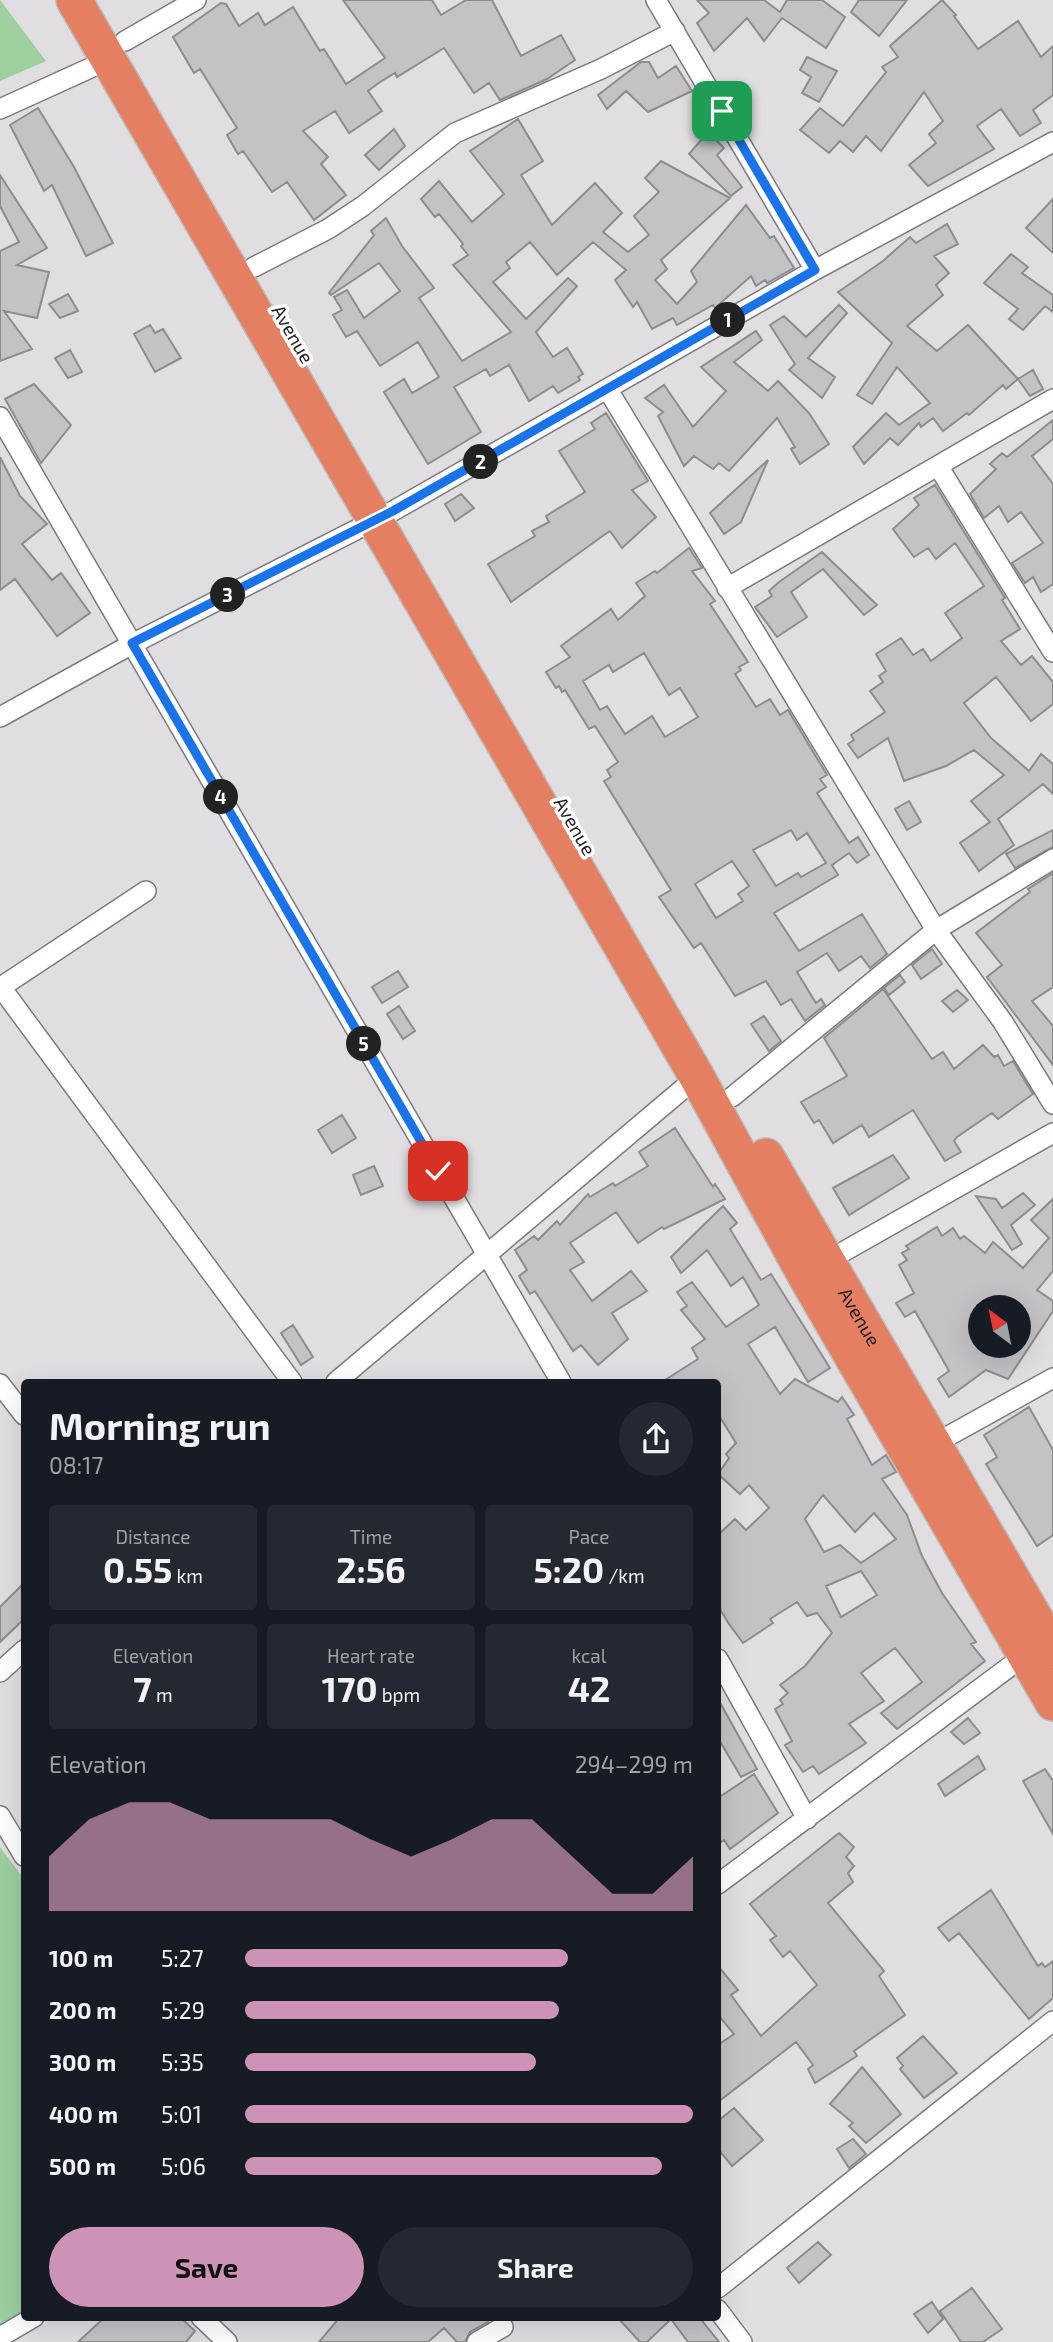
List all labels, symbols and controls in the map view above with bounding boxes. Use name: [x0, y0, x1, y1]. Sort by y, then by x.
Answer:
pin: [692, 81, 752, 141]
icon: arrive: [703, 92, 741, 130]
street label: Avenue: [268, 300, 319, 367]
pin: 1: [710, 302, 746, 338]
text: 1: [723, 308, 732, 331]
pin: 2: [463, 444, 498, 480]
text: 2: [475, 450, 486, 473]
pin: 3: [210, 578, 246, 612]
text: 3: [222, 583, 233, 606]
pin: 4: [204, 780, 238, 814]
text: 4: [214, 785, 227, 808]
street label: Avenue: [550, 792, 601, 859]
pin: 5: [346, 1026, 382, 1062]
text: 5: [358, 1032, 369, 1055]
pin: [408, 1141, 468, 1201]
icon: check: [419, 1152, 457, 1190]
street label: Avenue: [834, 1283, 886, 1350]
north arrow: [968, 1295, 1031, 1358]
map controls: [968, 1295, 1031, 1358]
text: Morning run: [49, 1402, 270, 1448]
button: share: [619, 1402, 693, 1476]
text: 08:17: [49, 1451, 103, 1479]
text: Distance: [115, 1525, 191, 1548]
text: Time: [350, 1525, 392, 1548]
text: Pace: [569, 1525, 609, 1548]
text: 0.55: [103, 1548, 172, 1590]
text: 2:56: [336, 1548, 406, 1590]
text: 5:20: [533, 1548, 604, 1590]
text: km: [172, 1564, 203, 1587]
text: /km: [604, 1564, 645, 1587]
text: Elevation: [113, 1644, 193, 1667]
text: Heart rate: [327, 1644, 415, 1667]
text: kcal: [572, 1644, 606, 1667]
text: 7: [133, 1667, 152, 1709]
text: 170: [322, 1667, 377, 1709]
text: 42: [568, 1667, 610, 1709]
text: m: [152, 1683, 173, 1706]
text: bpm: [377, 1683, 420, 1706]
text: Elevation: [49, 1750, 147, 1778]
text: 294–299 m: [575, 1750, 693, 1778]
text: 100 m: [49, 1944, 113, 1972]
text: 5:27: [161, 1944, 203, 1972]
text: 200 m: [49, 1996, 117, 2024]
text: 5:29: [161, 1996, 205, 2024]
text: 300 m: [49, 2048, 116, 2076]
text: 5:35: [161, 2048, 204, 2076]
text: 400 m: [49, 2100, 118, 2128]
text: 5:01: [161, 2100, 202, 2128]
text: 500 m: [49, 2152, 116, 2180]
text: 5:06: [161, 2152, 206, 2180]
button: Save: [49, 2227, 364, 2307]
button: Share: [378, 2227, 693, 2307]

